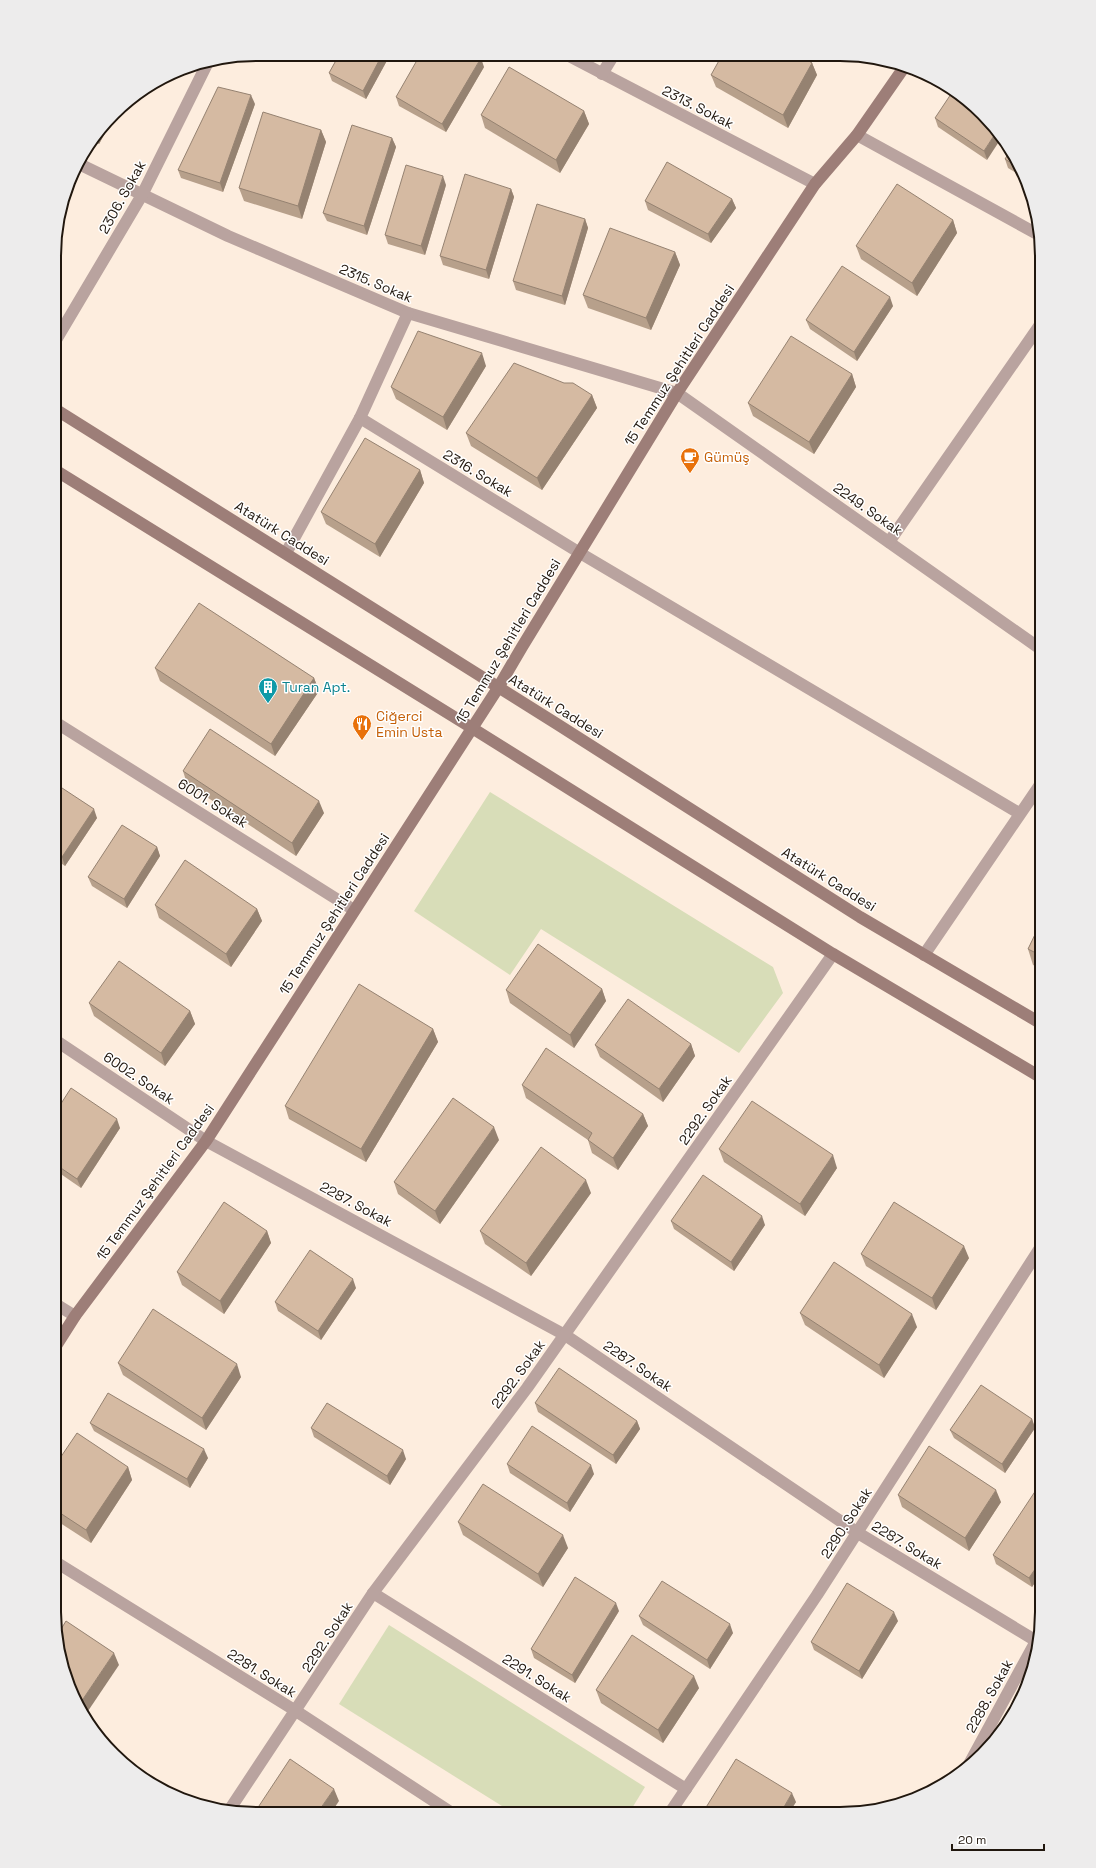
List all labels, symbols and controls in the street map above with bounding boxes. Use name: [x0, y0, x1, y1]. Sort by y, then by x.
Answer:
street label: 2313. Sokak: [659, 81, 737, 133]
street label: 2306. Sokak: [94, 157, 150, 237]
street label: 2315. Sokak: [337, 260, 416, 307]
street label: 15 Temmuz Şehitleri Caddesi: [620, 281, 738, 449]
street label: 2316. Sokak: [440, 445, 516, 501]
cafe icon: Gümüş: [679, 446, 701, 474]
place label: Gümüş: [704, 448, 750, 466]
street label: 2249. Sokak: [830, 479, 907, 540]
street label: Atatürk Caddesi: [231, 497, 333, 569]
street label: 15 Temmuz Şehitleri Caddesi: [452, 555, 564, 727]
street label: Atatürk Caddesi: [505, 670, 607, 742]
building icon: Turan Apt.: [257, 676, 279, 704]
place label: Turan Apt.: [282, 678, 350, 696]
place label: Ciğerci Emin Usta: [376, 707, 443, 741]
restaurant icon: Ciğerci Emin Usta: [351, 713, 373, 741]
street label: 6001. Sokak: [175, 774, 252, 832]
street label: 15 Temmuz Şehitleri Caddesi: [275, 830, 393, 998]
street label: Atatürk Caddesi: [778, 843, 880, 915]
street label: 6002. Sokak: [100, 1048, 178, 1109]
street label: 2292. Sokak: [674, 1071, 736, 1148]
street label: 15 Temmuz Şehitleri Caddesi: [92, 1100, 218, 1264]
street label: 2287. Sokak: [317, 1177, 396, 1231]
street label: 2292. Sokak: [487, 1336, 549, 1412]
street label: 2287. Sokak: [600, 1336, 676, 1396]
street label: 2290. Sokak: [816, 1484, 876, 1562]
street label: 2287. Sokak: [868, 1517, 946, 1573]
street label: 2292. Sokak: [297, 1598, 357, 1676]
street label: 2281. Sokak: [224, 1645, 300, 1702]
street label: 2291. Sokak: [499, 1650, 575, 1707]
street label: 2288. Sokak: [961, 1656, 1017, 1736]
scale bar: [952, 1826, 1044, 1852]
text: 20 m: [958, 1832, 986, 1848]

